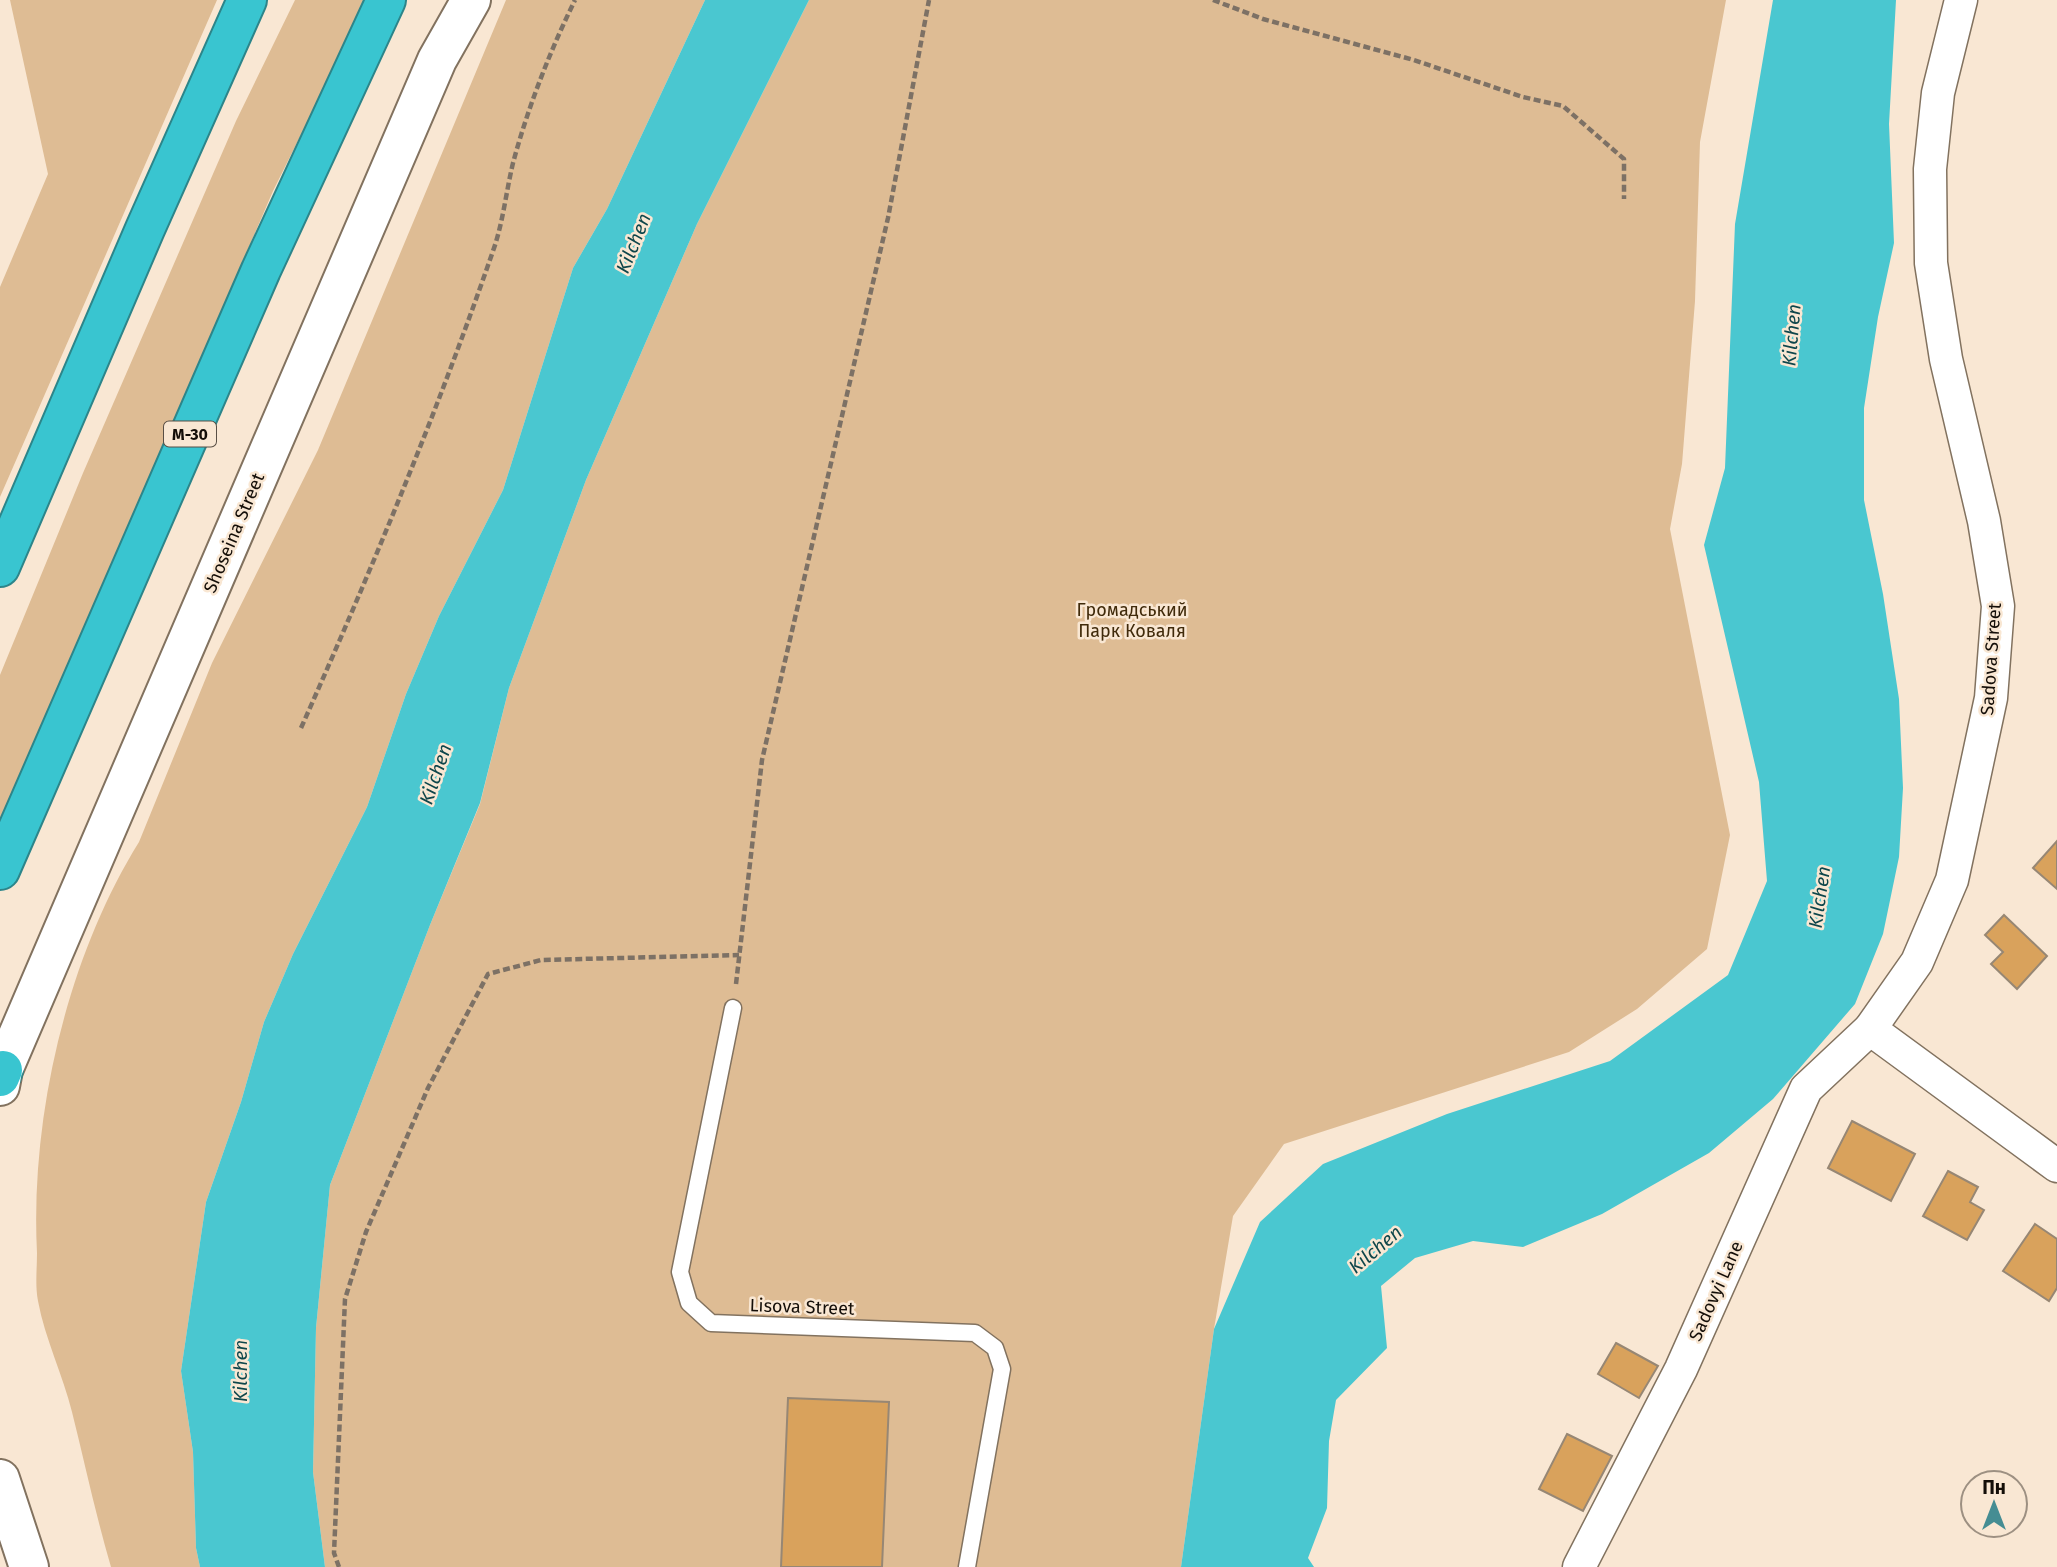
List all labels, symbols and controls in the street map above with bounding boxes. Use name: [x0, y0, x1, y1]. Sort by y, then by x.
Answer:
water label: Kilchen: [611, 210, 656, 277]
water label: Kilchen: [1777, 303, 1806, 367]
road number: М-30: [164, 422, 216, 446]
street label: Shoseina Street: [199, 469, 269, 596]
park label: Громадський Парк Коваля: [1076, 599, 1188, 642]
street label: Sadova Street: [1976, 601, 2006, 716]
water label: Kilchen: [414, 741, 457, 808]
water label: Kilchen: [1804, 864, 1835, 930]
water label: Kilchen: [1344, 1220, 1407, 1278]
street label: Sadovyi Lane: [1684, 1238, 1748, 1344]
street label: Lisova Street: [749, 1294, 855, 1320]
water label: Kilchen: [229, 1340, 252, 1402]
north arrow: [1959, 1469, 2029, 1539]
text: Пн: [1982, 1476, 2006, 1499]

